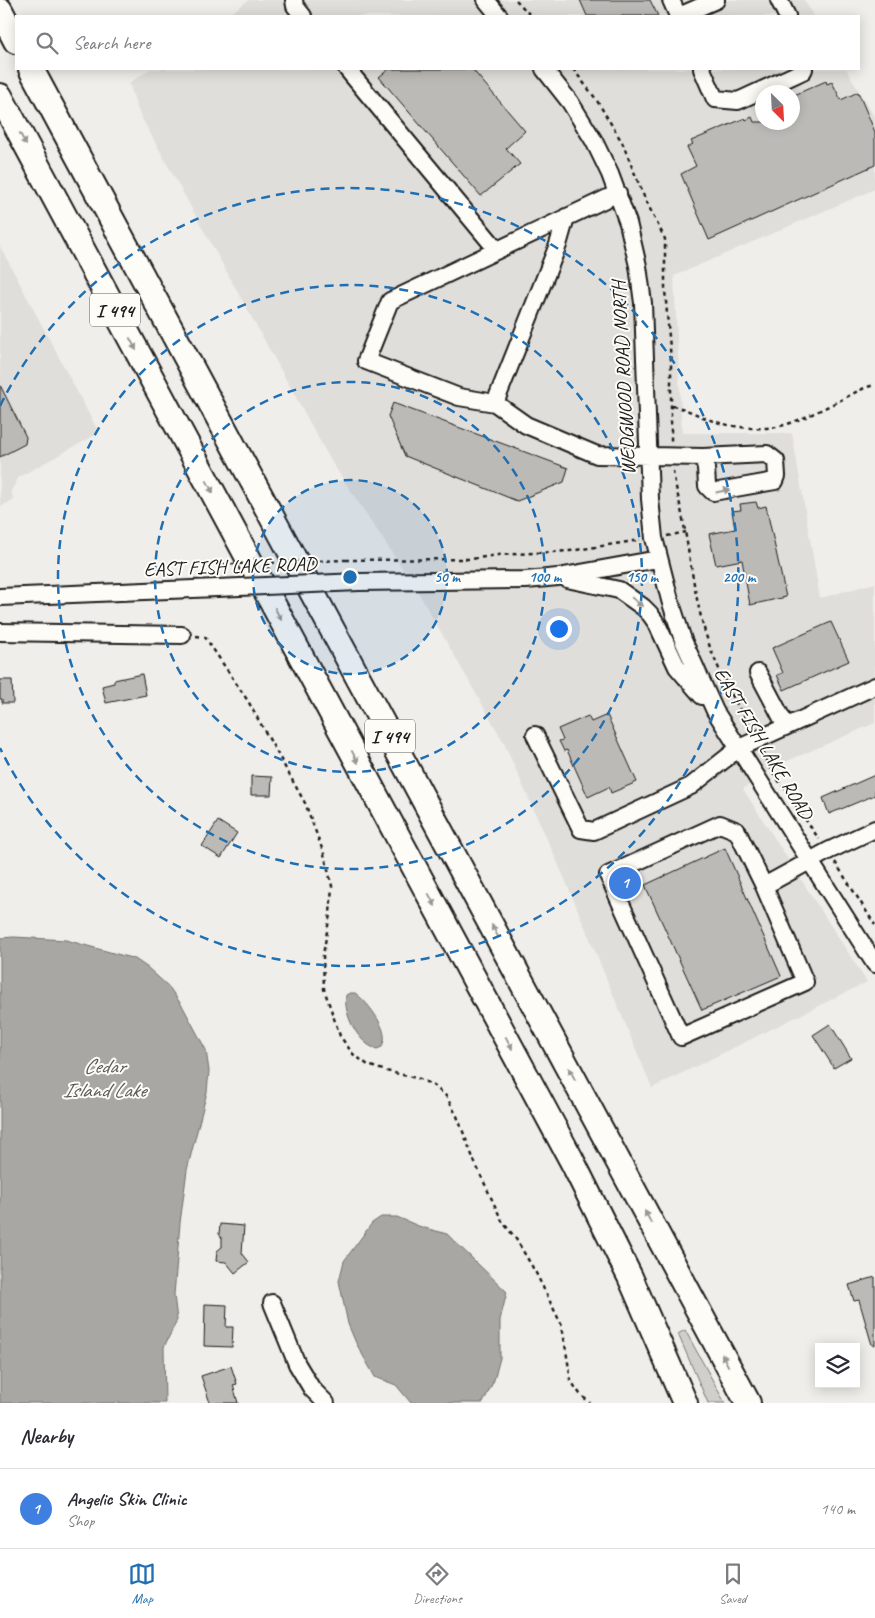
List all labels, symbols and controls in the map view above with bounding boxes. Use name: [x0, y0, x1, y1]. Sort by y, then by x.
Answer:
search box: [15, 15, 860, 70]
icon: search: [33, 29, 61, 57]
text: Search here: [73, 31, 150, 55]
north arrow: [755, 85, 800, 130]
one-way arrow: [19, 132, 27, 146]
street label: WEDGWOOD ROAD NORTH: [606, 278, 641, 476]
road number: I 494: [90, 294, 140, 326]
one-way arrow: [129, 336, 137, 351]
one-way arrow: [206, 480, 214, 494]
one-way arrow: [716, 486, 732, 494]
street label: EAST FISH LAKE ROAD: [143, 551, 319, 582]
centre of rings: [341, 568, 359, 586]
text: 50 m: [434, 568, 461, 587]
text: 100 m: [529, 568, 563, 587]
text: 150 m: [626, 568, 660, 587]
text: 200 m: [723, 568, 757, 587]
one-way arrow: [630, 596, 643, 607]
one-way arrow: [274, 606, 282, 621]
your location: [546, 616, 572, 642]
street label: EAST FISH LAKE ROAD: [708, 663, 820, 826]
road number: I 494: [365, 719, 415, 752]
one-way arrow: [351, 750, 359, 764]
pin: 1: [609, 864, 641, 902]
one-way arrow: [428, 893, 436, 907]
one-way arrow: [490, 924, 499, 937]
one-way arrow: [505, 1036, 513, 1050]
water label: Cedar Island Lake: [63, 1053, 149, 1103]
one-way arrow: [567, 1067, 576, 1080]
one-way arrow: [644, 1210, 653, 1224]
map controls: [815, 1343, 860, 1388]
button: layers: [815, 1343, 860, 1388]
one-way arrow: [721, 1353, 730, 1367]
text: Nearby: [20, 1423, 73, 1449]
text: Angelic Skin Clinic: [67, 1487, 187, 1511]
text: 1: [32, 1499, 40, 1519]
text: 140 m: [821, 1499, 855, 1519]
text: Shop: [67, 1511, 94, 1531]
tab: Map: [128, 1560, 156, 1607]
tab: Directions: [413, 1560, 462, 1607]
tab: Saved: [719, 1560, 747, 1607]

